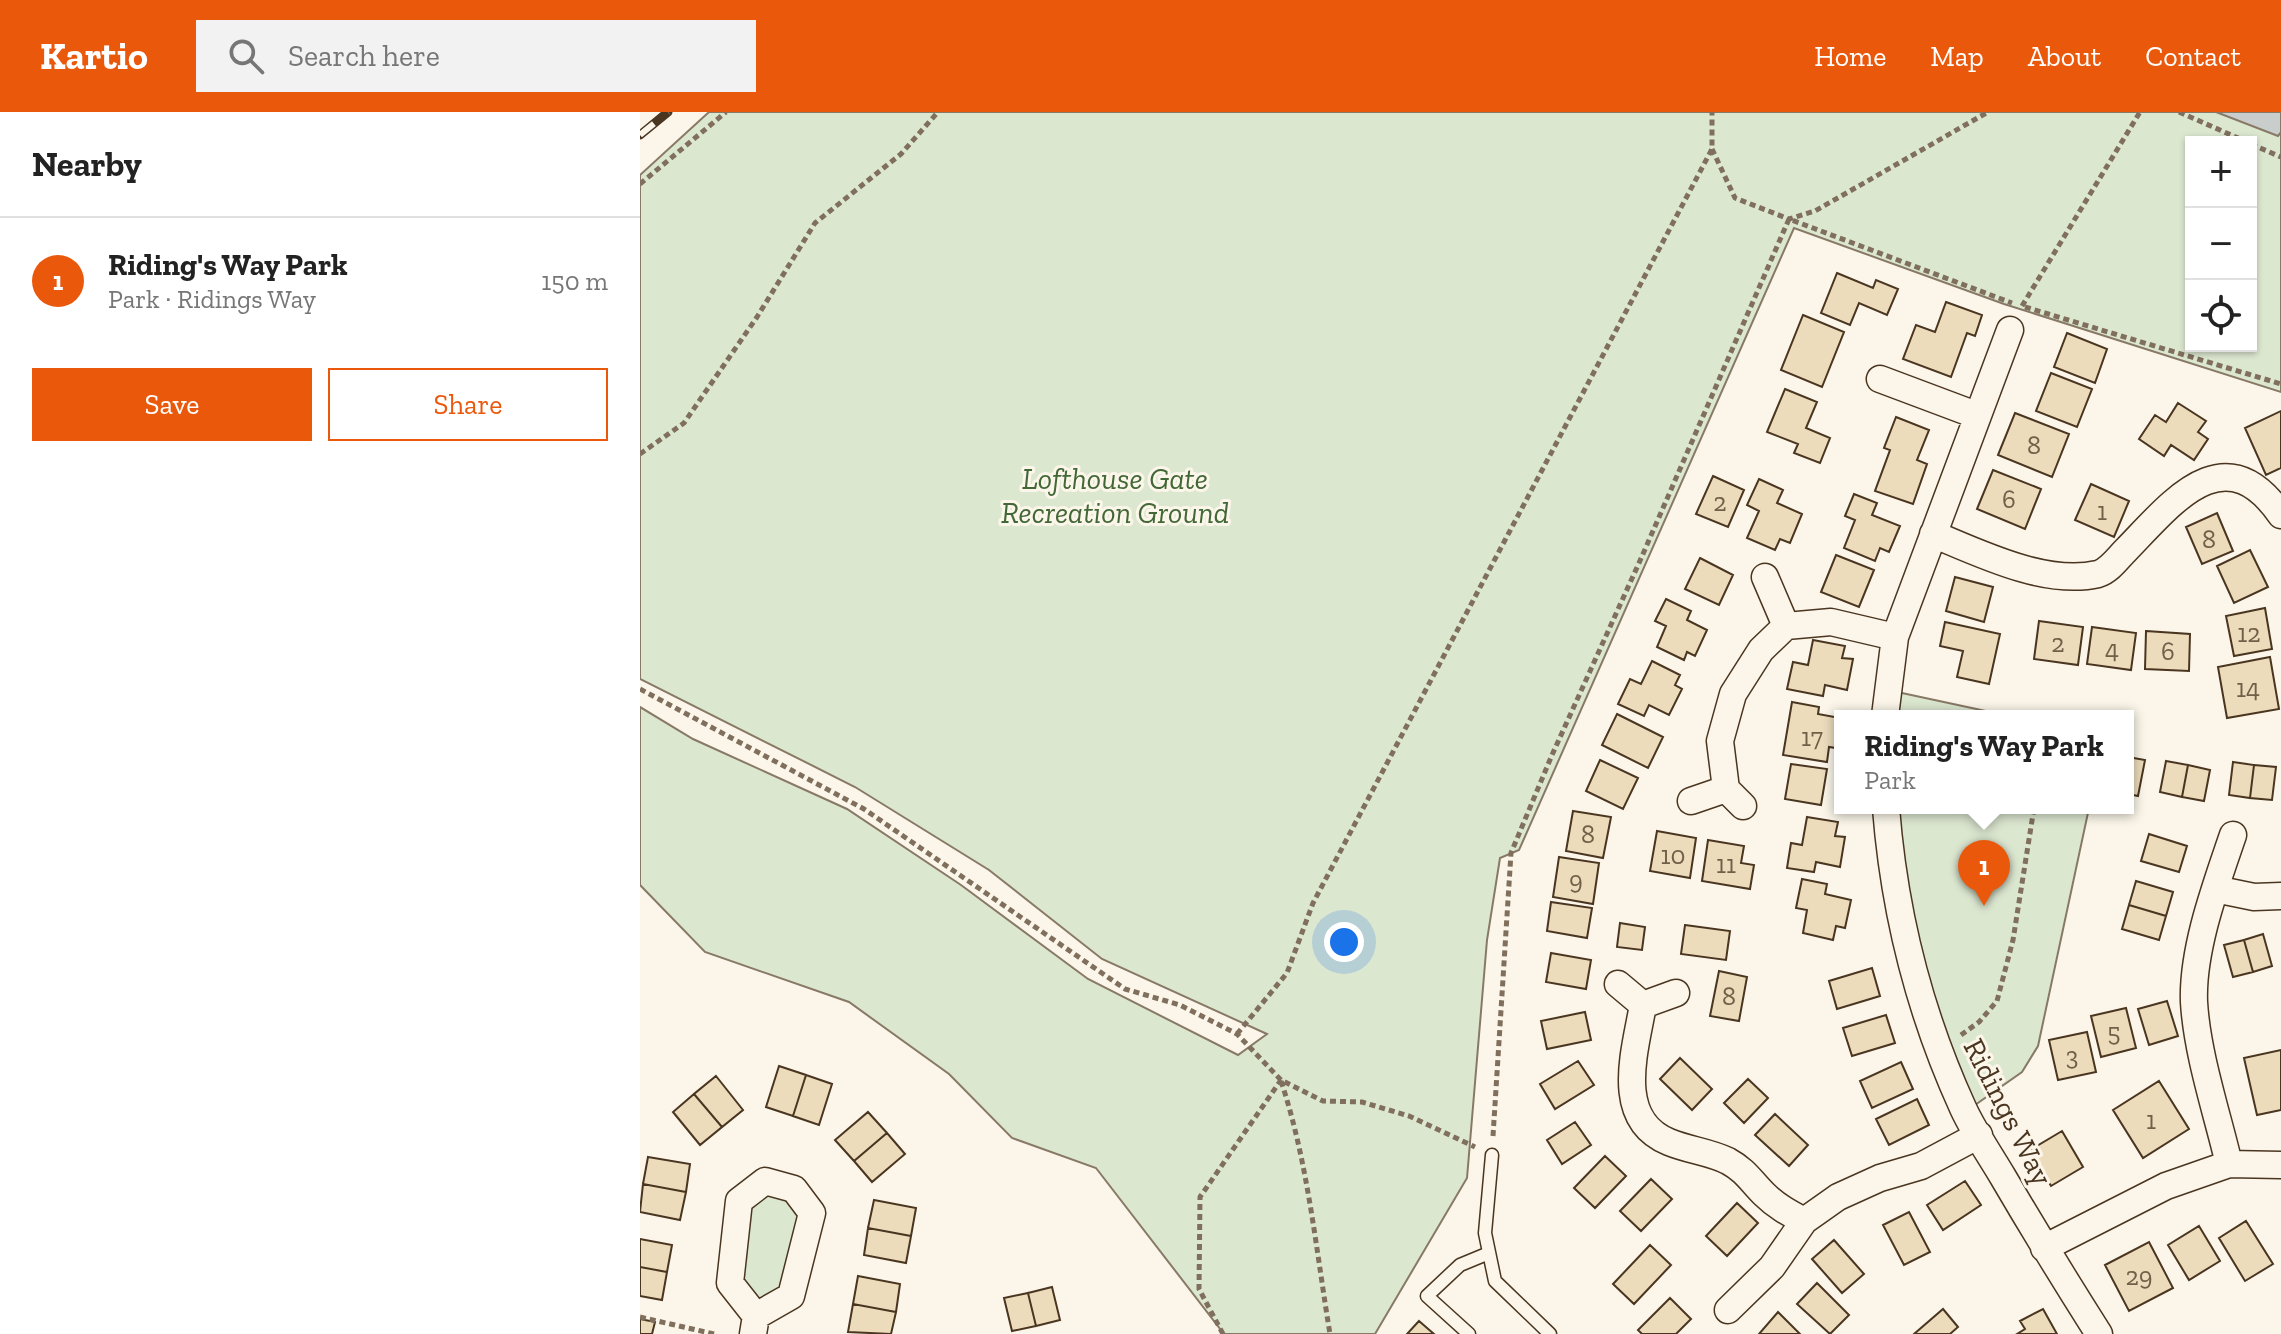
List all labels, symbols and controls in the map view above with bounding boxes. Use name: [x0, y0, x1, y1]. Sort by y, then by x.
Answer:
search box: [196, 20, 756, 92]
text: Kartio: [40, 33, 148, 79]
icon: search: [224, 34, 268, 78]
text: Search here: [288, 38, 440, 74]
text: Home: [1814, 40, 1886, 73]
text: Map: [1930, 40, 1984, 73]
text: About: [2028, 40, 2101, 73]
text: Contact: [2145, 40, 2241, 73]
map controls: [2185, 136, 2257, 352]
button: +: [2185, 136, 2257, 208]
text: Nearby: [32, 144, 142, 185]
button: −: [2185, 208, 2257, 280]
text: Riding's Way Park: [108, 247, 348, 283]
text: 1: [53, 265, 63, 297]
text: 150 m: [541, 265, 608, 297]
button: locate: [2185, 280, 2257, 352]
text: Park · Ridings Way: [108, 283, 316, 315]
button: Save: [32, 368, 312, 441]
button: Share: [328, 368, 608, 441]
house number: 8: [2027, 429, 2041, 461]
park label: Lofthouse Gate Recreation Ground: [1001, 461, 1229, 531]
house number: 6: [2002, 483, 2016, 515]
house number: 2: [1713, 486, 1727, 518]
house number: 1: [2097, 495, 2107, 527]
house number: 8: [2202, 523, 2216, 555]
house number: 12: [2237, 617, 2261, 649]
house number: 2: [2051, 627, 2065, 659]
house number: 4: [2105, 633, 2119, 665]
house number: 6: [2161, 635, 2175, 667]
house number: 14: [2236, 672, 2260, 704]
popup: [1834, 710, 2134, 814]
house number: 17: [1801, 721, 1823, 753]
text: Riding's Way Park: [1864, 728, 2104, 764]
text: Park: [1864, 764, 1916, 796]
house number: 8: [1581, 818, 1595, 850]
house number: 10: [1661, 839, 1686, 871]
pin: 1: [1958, 840, 2010, 906]
house number: 11: [1716, 848, 1736, 880]
house number: 9: [1569, 864, 1583, 896]
your location: [1324, 922, 1364, 962]
house number: 8: [1722, 980, 1736, 1012]
house number: 5: [2107, 1016, 2121, 1048]
street label: Ridings Way: [1956, 1032, 2061, 1192]
house number: 3: [2066, 1040, 2078, 1072]
house number: 1: [2146, 1104, 2156, 1136]
house number: 29: [2125, 1260, 2153, 1292]

